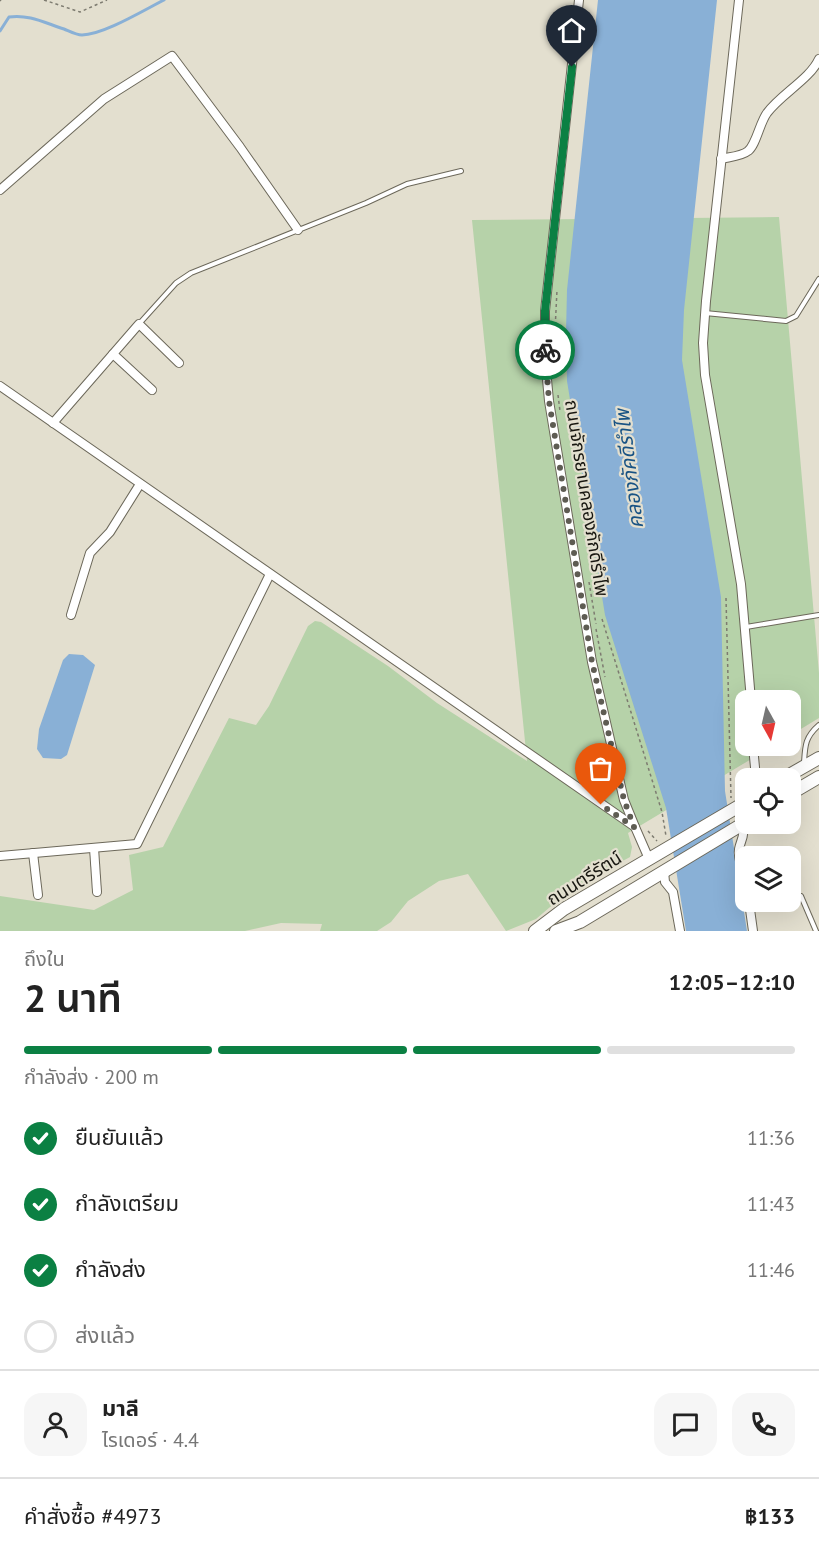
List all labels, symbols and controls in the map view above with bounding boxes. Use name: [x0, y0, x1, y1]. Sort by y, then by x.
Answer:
pin: [546, 5, 597, 67]
icon: home: [555, 14, 588, 47]
courier: [515, 320, 575, 380]
icon: bike: [529, 334, 562, 367]
street label: ถนนจักรยานคลองภักดีรำไพ: [560, 398, 614, 598]
water label: คลองภัคดีรำไพ: [609, 406, 649, 530]
north arrow: [735, 690, 801, 756]
map controls: [735, 690, 801, 912]
pin: [575, 743, 626, 805]
icon: bag: [584, 752, 617, 785]
button: locate: [735, 768, 801, 834]
street label: ถนนตรีรัตน์: [542, 846, 626, 910]
button: layers: [735, 846, 801, 912]
text: ถึงใน: [24, 946, 65, 972]
text: 12:05–12:10: [669, 968, 795, 996]
text: 2 นาที: [24, 972, 122, 1023]
text: กำลังส่ง · 200 m: [24, 1064, 159, 1090]
icon: check: [24, 1122, 57, 1155]
text: ยืนยันแล้ว: [75, 1123, 164, 1151]
text: 11:36: [747, 1125, 795, 1151]
icon: check: [24, 1188, 57, 1221]
text: กำลังเตรียม: [75, 1189, 179, 1217]
text: 11:43: [747, 1191, 795, 1217]
icon: check: [24, 1254, 57, 1287]
text: กำลังส่ง: [75, 1255, 146, 1283]
text: 11:46: [747, 1257, 795, 1283]
text: ส่งแล้ว: [75, 1321, 135, 1349]
button: person: [24, 1393, 87, 1456]
button: chat: [654, 1393, 717, 1456]
button: phone: [732, 1393, 795, 1456]
text: มาลี: [102, 1394, 139, 1422]
text: ไรเดอร์ · 4.4: [102, 1427, 199, 1453]
text: คำสั่งซื้อ #4973: [24, 1502, 162, 1530]
text: ฿133: [745, 1502, 795, 1530]

